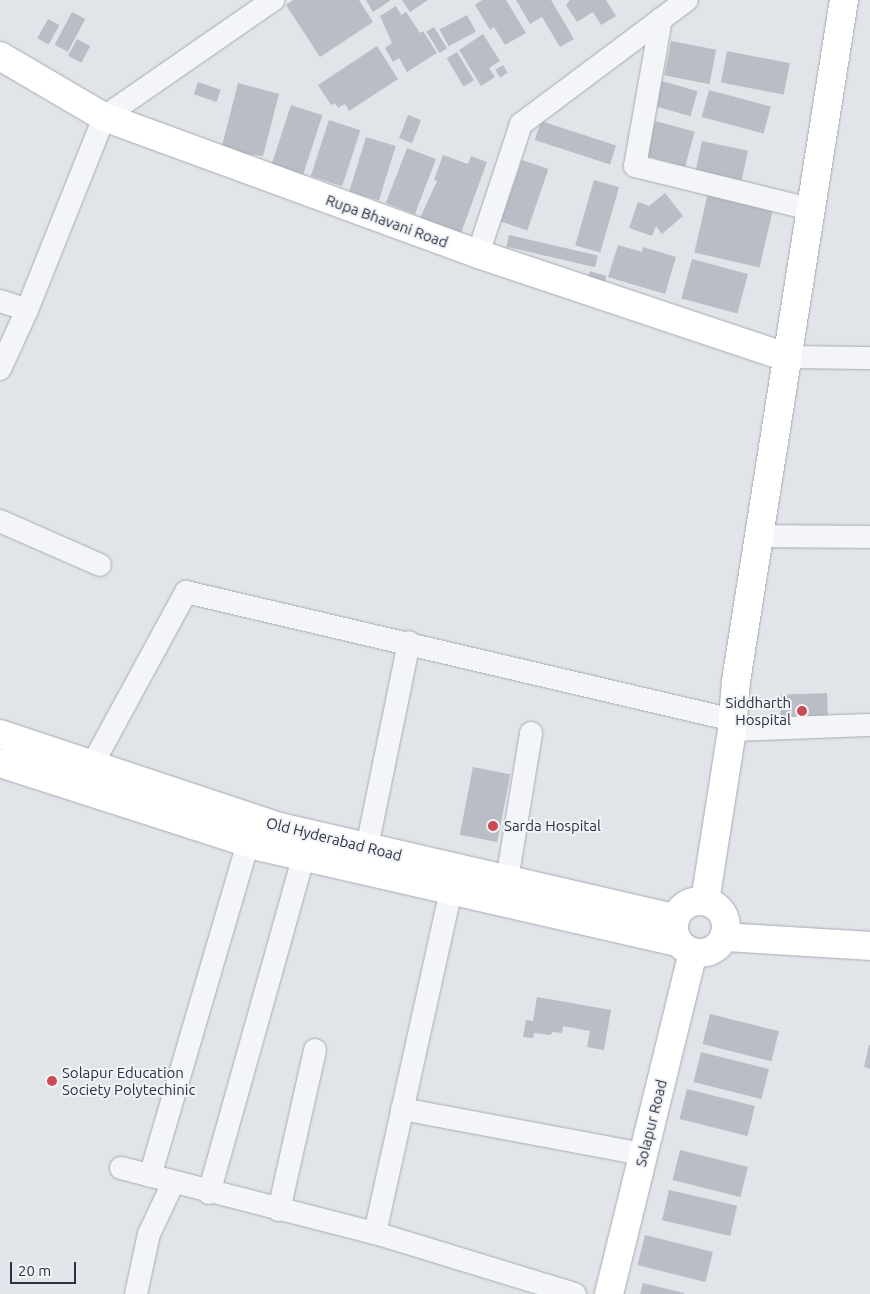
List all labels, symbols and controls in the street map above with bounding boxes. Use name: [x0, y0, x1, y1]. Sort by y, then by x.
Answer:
street label: Rupa Bhavani Road: [323, 191, 451, 251]
place label: Siddharth Hospital: [726, 693, 791, 728]
marker: Siddharth Hospital: [795, 704, 809, 718]
street label: Old Hyderabad Road: [264, 813, 404, 865]
place label: Sarda Hospital: [504, 817, 601, 835]
marker: Sarda Hospital: [486, 819, 500, 833]
place label: Solapur Education Society Polytechinic: [62, 1063, 195, 1098]
marker: Solapur Education Society Polytechinic: [46, 1075, 58, 1087]
street label: Solapur Road: [631, 1077, 671, 1169]
scale bar: [12, 1252, 79, 1284]
text: 20 m: [18, 1262, 51, 1279]

